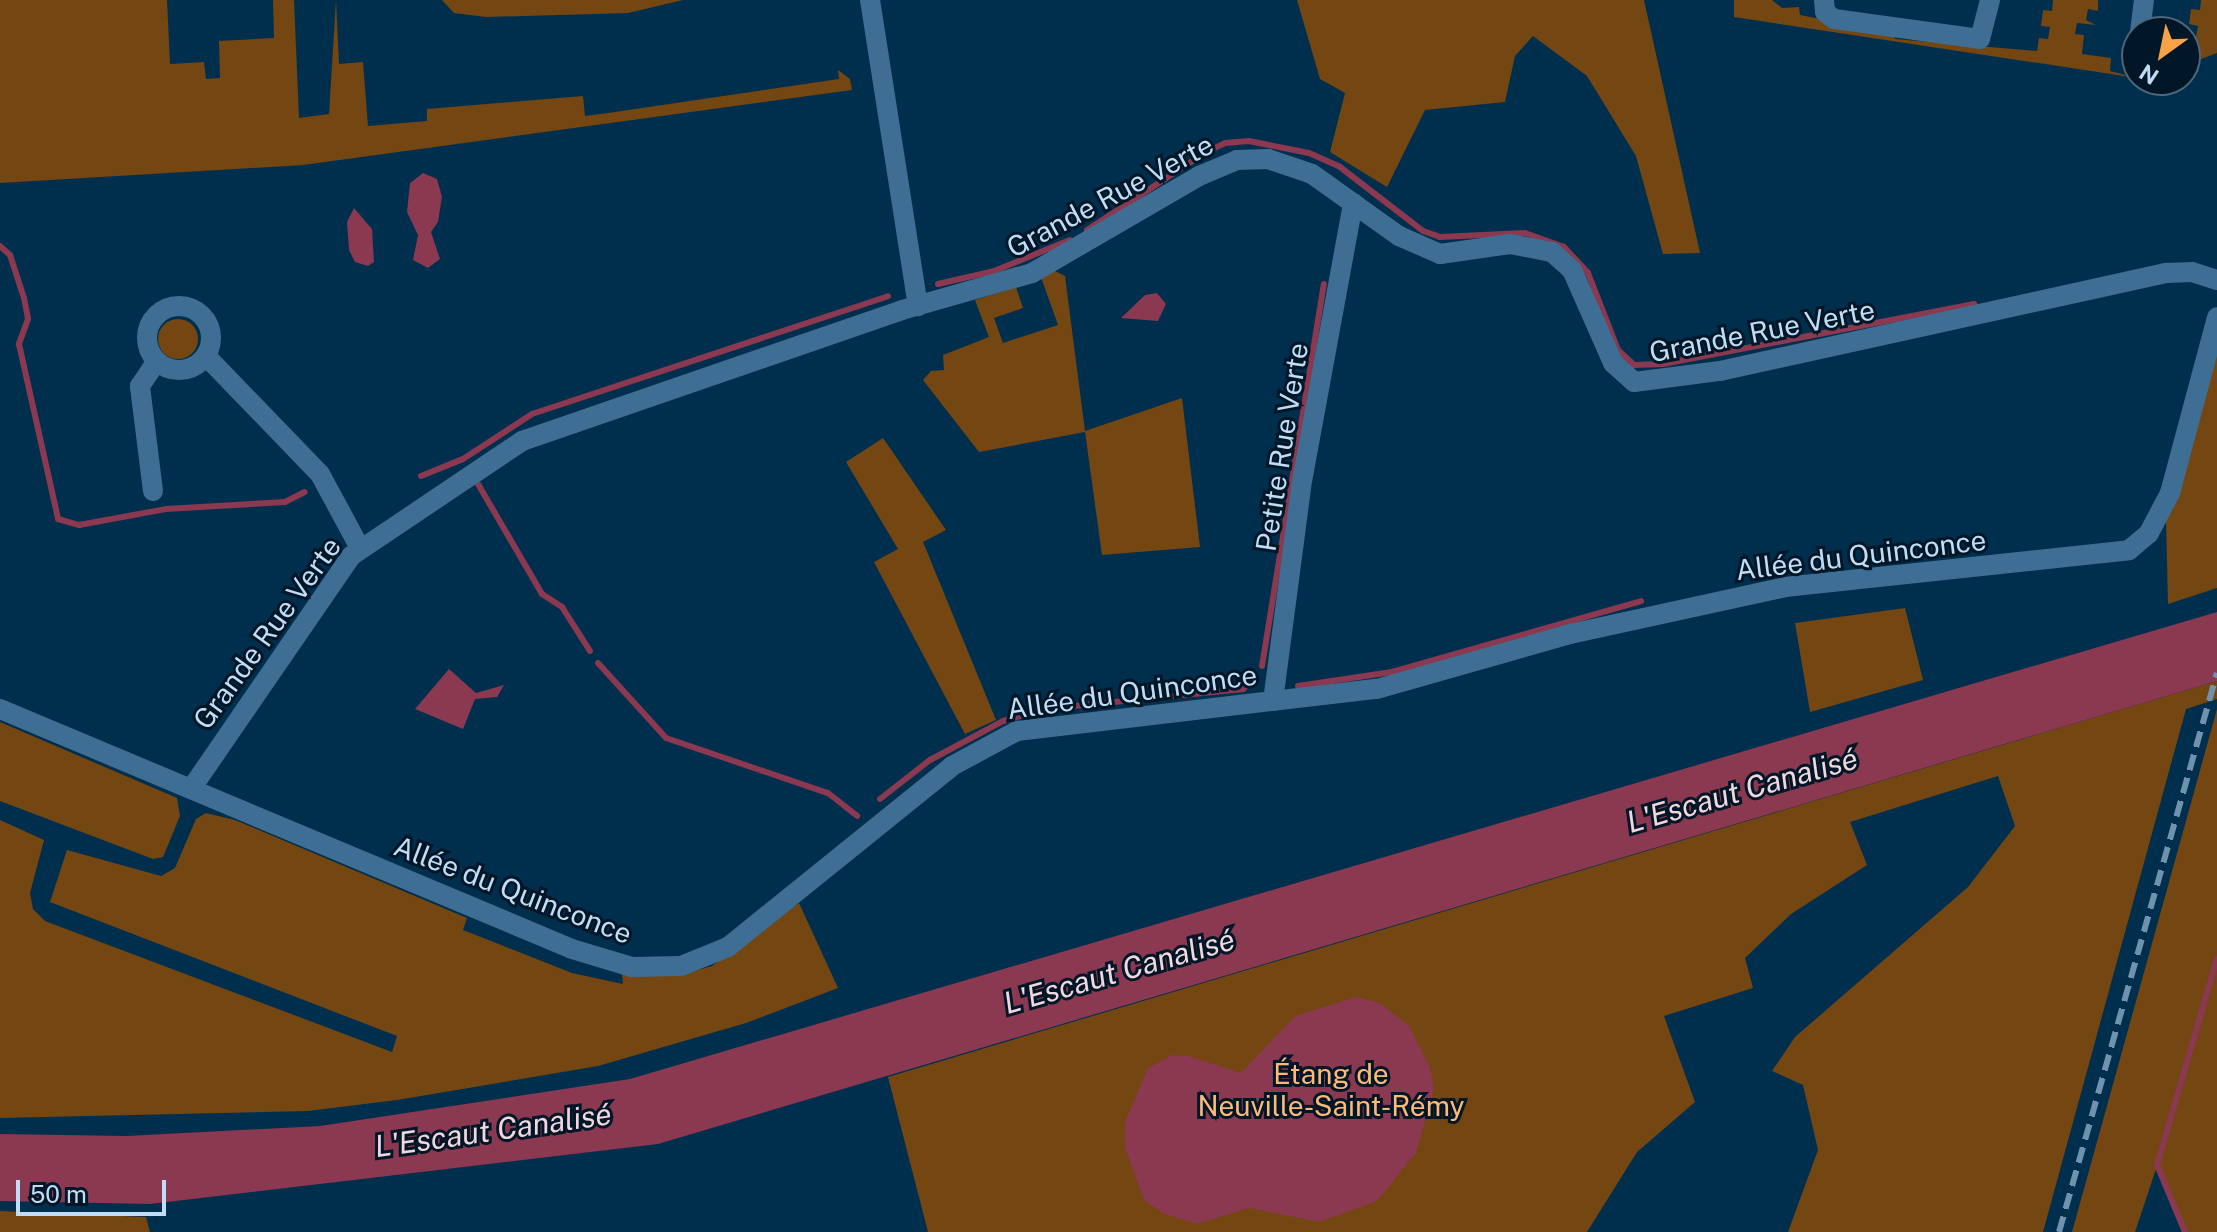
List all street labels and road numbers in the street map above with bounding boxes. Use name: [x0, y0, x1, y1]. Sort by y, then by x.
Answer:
street label: Grande Rue Verte: [1001, 127, 1219, 265]
street label: Grande Rue Verte: [1646, 293, 1878, 369]
street label: Petite Rue Verte: [1249, 340, 1315, 554]
street label: Allée du Quinconce: [1734, 523, 1988, 587]
street label: Grande Rue Verte: [186, 530, 348, 736]
street label: Allée du Quinconce: [1005, 658, 1259, 726]
street label: Allée du Quinconce: [389, 829, 637, 951]

